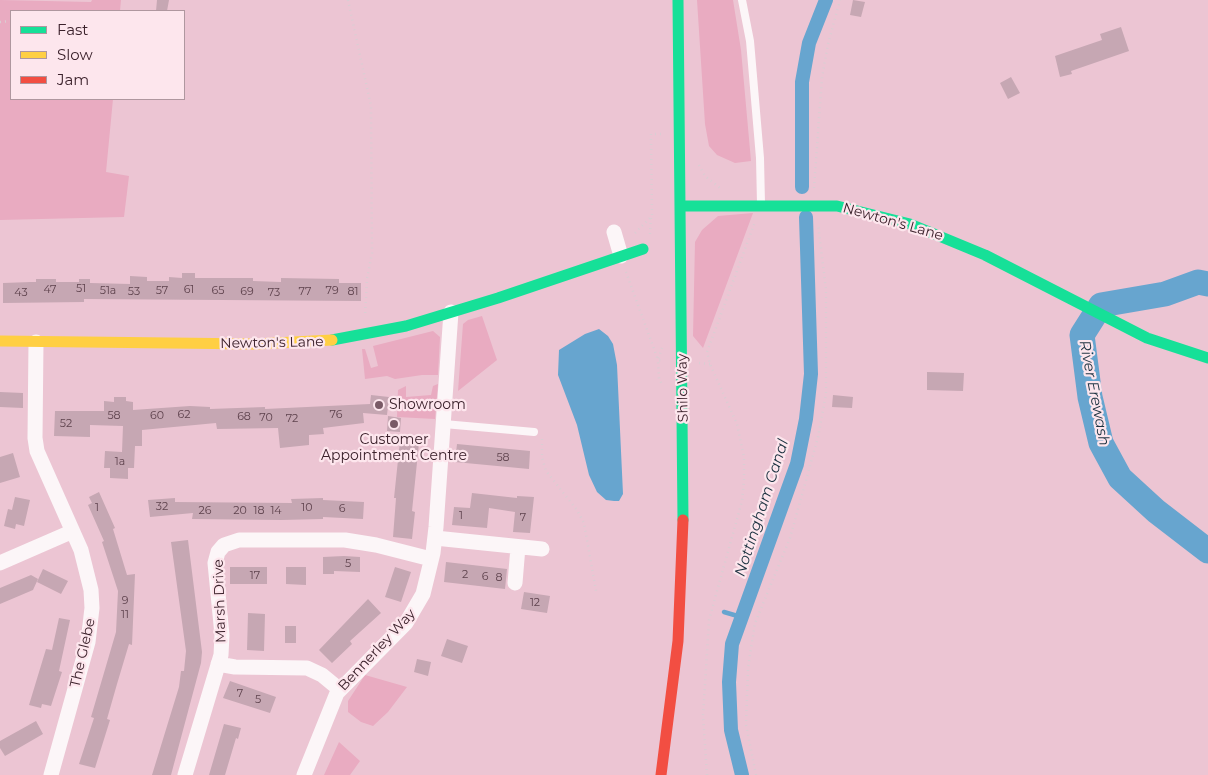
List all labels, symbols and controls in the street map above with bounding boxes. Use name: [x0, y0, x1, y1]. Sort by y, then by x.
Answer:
legend: [10, 10, 185, 100]
text: Fast: [57, 20, 88, 39]
text: Slow: [57, 45, 93, 64]
text: Jam: [57, 70, 89, 89]
street label: Newton's Lane: [841, 200, 945, 244]
house number: 51: [76, 282, 86, 296]
house number: 47: [43, 283, 57, 297]
house number: 61: [184, 283, 194, 297]
house number: 51a: [100, 284, 116, 298]
house number: 57: [156, 284, 168, 298]
house number: 65: [212, 284, 224, 298]
house number: 79: [325, 284, 339, 298]
house number: 53: [128, 285, 140, 299]
house number: 69: [240, 285, 254, 299]
house number: 77: [299, 285, 311, 299]
house number: 81: [348, 285, 358, 299]
house number: 43: [14, 286, 28, 300]
house number: 73: [268, 286, 280, 300]
street label: Newton's Lane: [220, 334, 324, 352]
water label: River Erewash: [1075, 339, 1113, 447]
street label: Shilo Way: [674, 354, 692, 422]
place label: Showroom: [389, 397, 466, 413]
marker: Showroom: [373, 399, 385, 411]
house number: 62: [178, 408, 190, 422]
house number: 76: [330, 408, 342, 422]
house number: 58: [107, 409, 121, 423]
house number: 60: [150, 409, 164, 423]
house number: 68: [237, 410, 251, 424]
house number: 70: [259, 411, 273, 425]
house number: 72: [286, 412, 298, 426]
house number: 52: [60, 417, 72, 431]
marker: Customer Appointment Centre: [388, 418, 400, 430]
place label: Customer Appointment Centre: [321, 432, 467, 464]
water label: Nottingham Canal: [731, 437, 793, 579]
house number: 58: [496, 451, 510, 465]
house number: 1a: [115, 455, 125, 469]
house number: 32: [156, 500, 168, 514]
house number: 1: [95, 501, 99, 515]
house number: 10: [301, 501, 313, 515]
house number: 6: [339, 502, 345, 516]
house number: 26: [199, 504, 211, 518]
house number: 20: [233, 504, 247, 518]
house number: 18: [254, 504, 264, 518]
house number: 14: [270, 504, 282, 518]
house number: 1: [459, 509, 463, 523]
house number: 7: [520, 511, 526, 525]
house number: 5: [345, 557, 351, 571]
street label: Marsh Drive: [210, 559, 230, 643]
house number: 2: [462, 568, 468, 582]
house number: 17: [250, 569, 260, 583]
house number: 6: [482, 570, 488, 584]
house number: 8: [495, 571, 503, 585]
house number: 9: [122, 594, 128, 608]
house number: 12: [530, 596, 540, 610]
street label: Bennerley Way: [335, 606, 419, 694]
house number: 11: [121, 608, 129, 622]
street label: The Glebe: [67, 617, 99, 689]
house number: 7: [237, 687, 243, 701]
house number: 5: [255, 693, 261, 707]

